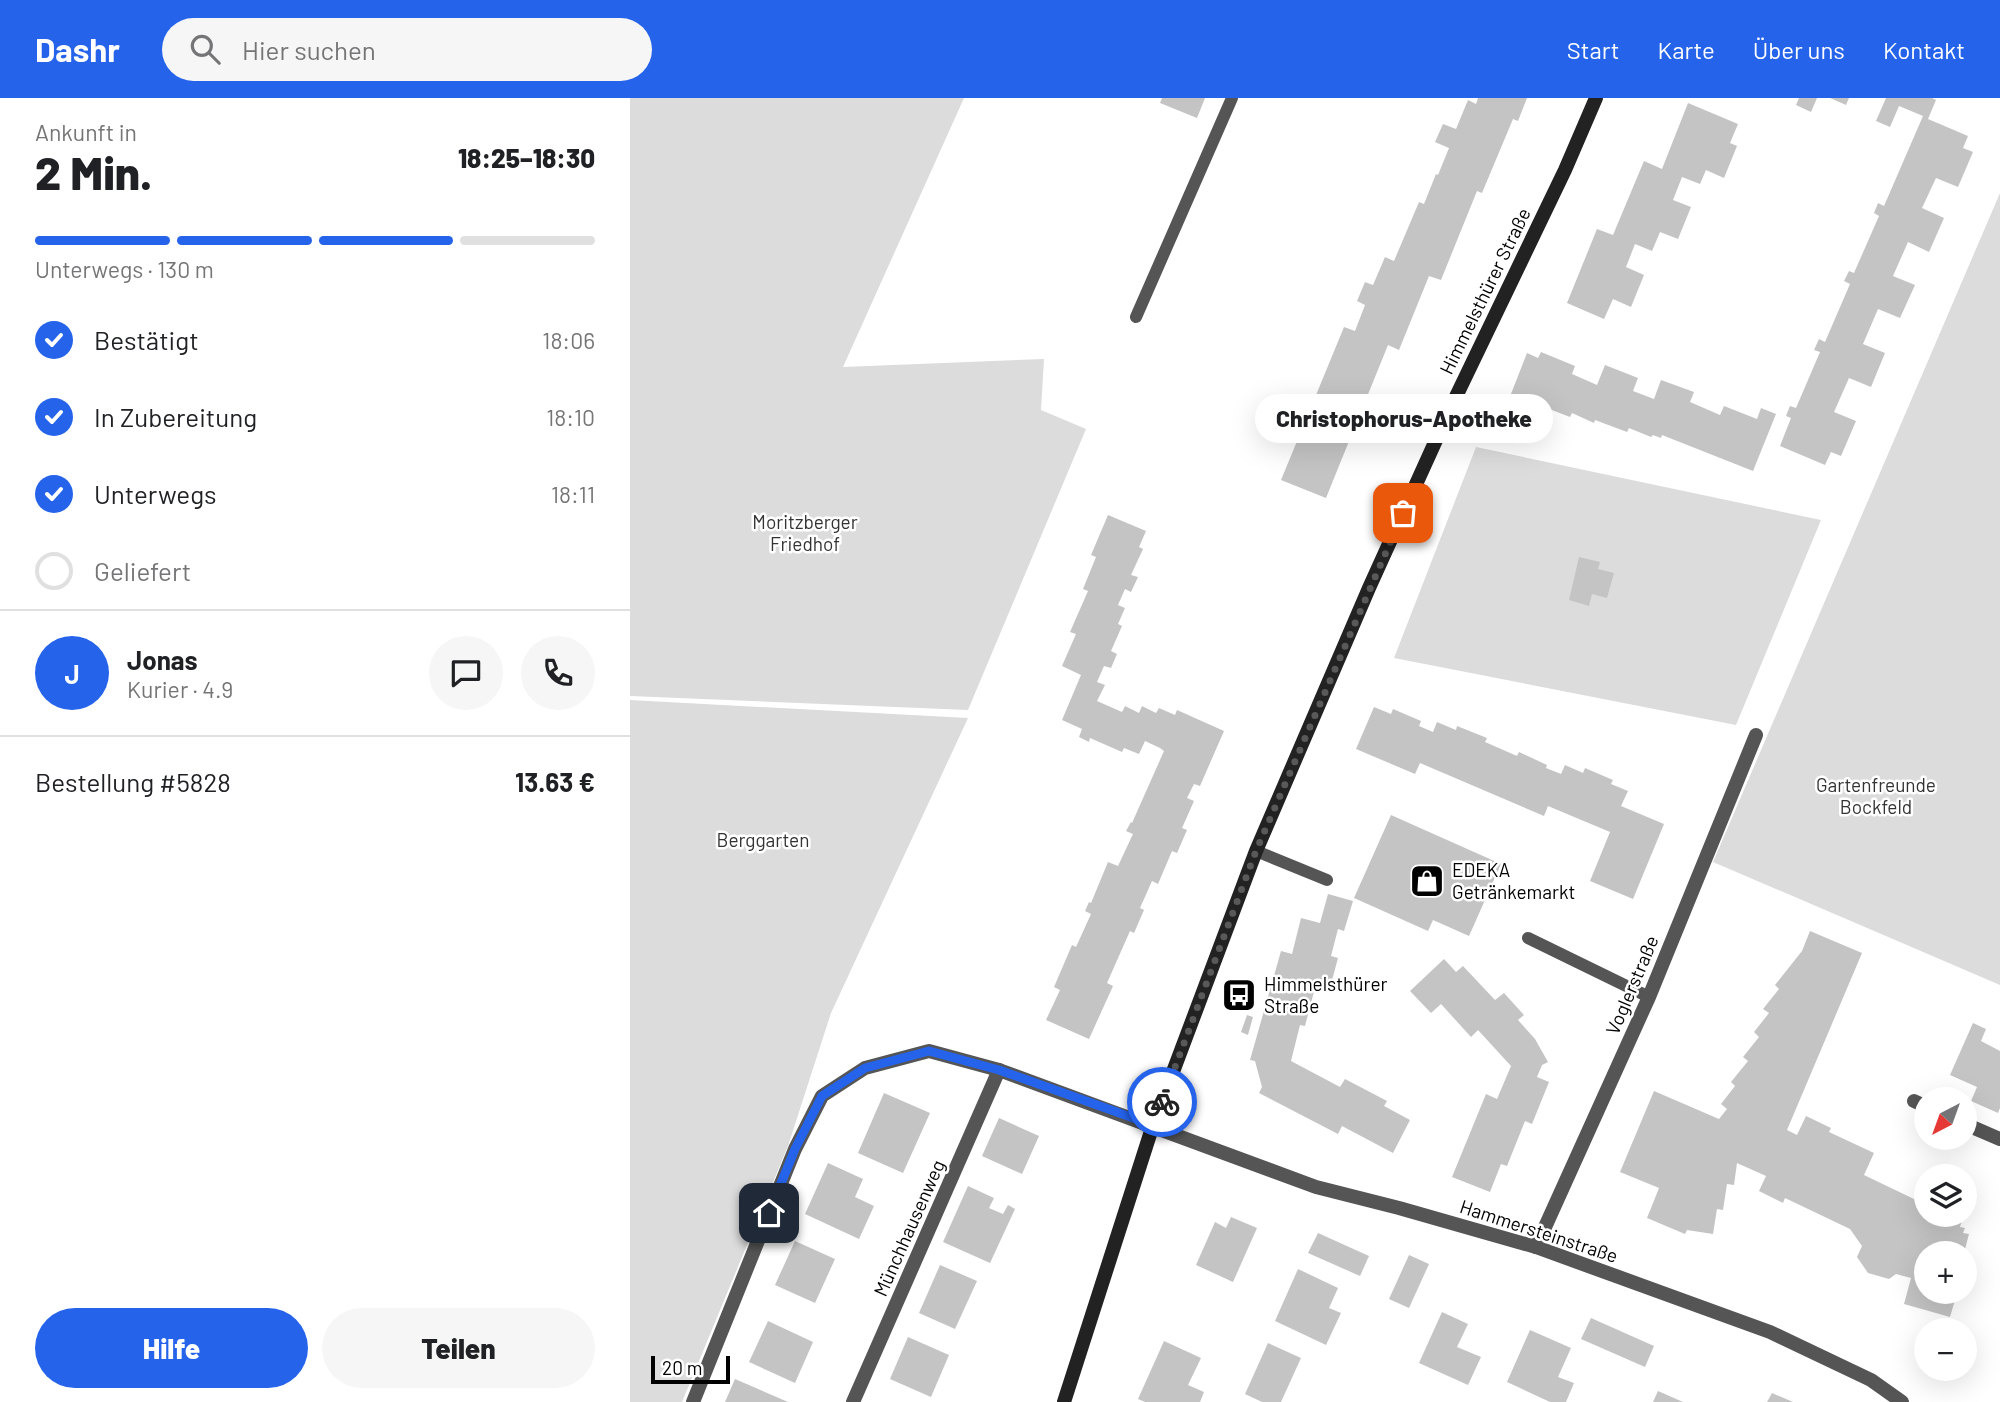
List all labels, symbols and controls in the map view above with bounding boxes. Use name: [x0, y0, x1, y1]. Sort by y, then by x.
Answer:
search box: [162, 18, 652, 81]
text: Dashr: [35, 29, 120, 69]
icon: search: [186, 30, 224, 68]
text: Hier suchen: [242, 34, 376, 65]
text: Start: [1567, 35, 1620, 64]
text: Karte: [1658, 35, 1715, 64]
text: Über uns: [1753, 35, 1845, 64]
text: Kontakt: [1883, 35, 1965, 64]
text: Ankunft in: [35, 118, 137, 146]
text: 18:25–18:30: [458, 142, 595, 173]
text: 2 Min.: [35, 144, 152, 199]
street label: Himmelsthürer Straße: [1434, 204, 1535, 378]
text: Unterwegs · 130 m: [35, 255, 214, 283]
icon: check: [35, 321, 73, 359]
text: Bestätigt: [94, 324, 199, 355]
text: 18:06: [542, 326, 595, 354]
callout: Christophorus-Apotheke: [1254, 394, 1552, 443]
icon: check: [35, 398, 73, 436]
text: In Zubereitung: [94, 401, 257, 432]
text: 18:10: [546, 403, 595, 431]
text: Christophorus-Apotheke: [1276, 404, 1532, 432]
icon: check: [35, 475, 73, 513]
text: Unterwegs: [94, 478, 216, 509]
text: 18:11: [551, 480, 595, 508]
pin: [1373, 483, 1433, 543]
icon: bag: [1384, 494, 1422, 532]
park label: Moritzberger Friedhof: [752, 510, 858, 555]
text: Geliefert: [94, 555, 191, 586]
button: chat: [429, 636, 503, 710]
button: phone: [521, 636, 595, 710]
text: Jonas: [127, 644, 198, 675]
text: J: [64, 658, 80, 689]
text: Kurier · 4.9: [127, 675, 233, 703]
text: Bestellung #5828: [35, 766, 231, 797]
text: 13.63 €: [515, 766, 595, 797]
park label: Gartenfreunde Bockfeld: [1816, 773, 1936, 818]
park label: Berggarten: [717, 828, 809, 851]
place label: EDEKA Getränkemarkt: [1452, 858, 1575, 903]
shop icon: EDEKA Getränkemarkt: [1408, 862, 1446, 900]
street label: Voglerstraße: [1600, 932, 1663, 1038]
place label: Himmelsthürer Straße: [1264, 972, 1388, 1017]
bus stop icon: Himmelsthürer Straße: [1220, 976, 1258, 1014]
courier: [1127, 1067, 1197, 1137]
icon: bike: [1143, 1083, 1181, 1121]
north arrow: [1914, 1087, 1978, 1150]
map controls: [1914, 1087, 1977, 1381]
street label: Münchhausenweg: [868, 1156, 949, 1300]
button: layers: [1914, 1164, 1977, 1227]
pin: [739, 1183, 799, 1243]
icon: home: [750, 1194, 788, 1232]
street label: Hammersteinstraße: [1457, 1194, 1621, 1267]
button: +: [1914, 1241, 1977, 1304]
button: Hilfe: [35, 1308, 308, 1388]
button: Teilen: [322, 1308, 595, 1388]
button: −: [1914, 1318, 1977, 1381]
scale bar: [651, 1353, 730, 1385]
text: 20 m: [662, 1356, 702, 1379]

